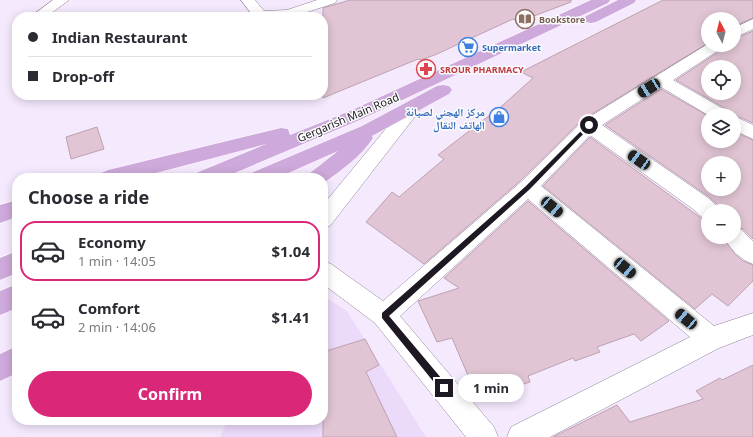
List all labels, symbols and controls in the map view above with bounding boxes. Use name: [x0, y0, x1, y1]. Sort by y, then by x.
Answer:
library icon: Bookstore: [514, 8, 536, 30]
north arrow: [701, 12, 741, 52]
map controls: [701, 12, 741, 244]
place label: Bookstore: [539, 13, 585, 26]
text: Indian Restaurant: [52, 27, 187, 47]
supermarket icon: Supermarket: [457, 36, 479, 58]
place label: Supermarket: [482, 41, 541, 54]
pharmacy icon: SROUR PHARMACY: [415, 58, 437, 80]
button: locate: [701, 60, 741, 100]
place label: SROUR PHARMACY: [440, 63, 524, 76]
text: Drop-off: [52, 66, 114, 86]
car: [636, 77, 662, 99]
street label: Gergarish Main Road: [295, 89, 401, 145]
place label: مركز الهجني لصيانة الهاتف النقال: [406, 104, 485, 133]
shop icon: مركز الهجني لصيانة الهاتف النقال: [488, 106, 510, 128]
button: layers: [701, 108, 741, 148]
route start: [580, 116, 598, 134]
car: [626, 148, 652, 172]
button: +: [701, 156, 741, 196]
text: Choose a ride: [28, 185, 149, 209]
car: [539, 195, 565, 219]
button: −: [701, 204, 741, 244]
text: Economy: [78, 232, 146, 252]
icon: car: [30, 233, 66, 269]
text: $1.04: [271, 241, 310, 261]
text: 1 min · 14:05: [78, 252, 156, 270]
car: [612, 256, 638, 280]
text: Comfort: [78, 298, 140, 318]
icon: car: [30, 299, 66, 335]
text: $1.41: [271, 307, 310, 327]
car: [673, 307, 699, 331]
text: 2 min · 14:06: [78, 318, 156, 336]
button: Confirm: [28, 371, 312, 417]
callout: 1 min: [458, 374, 524, 402]
route end: [435, 379, 453, 397]
text: 1 min: [473, 379, 509, 397]

